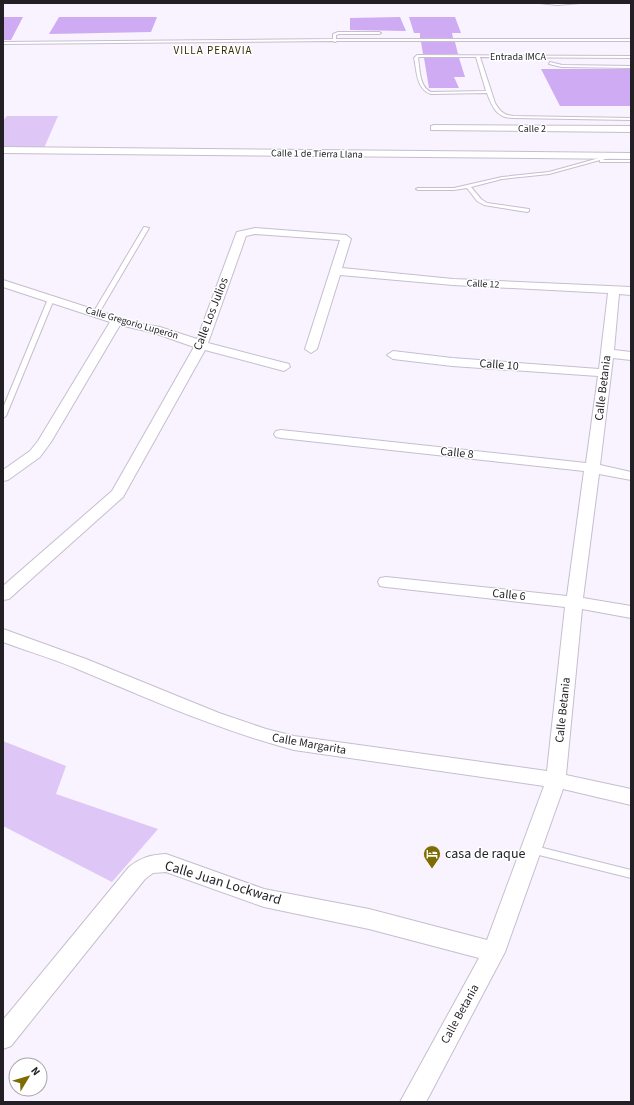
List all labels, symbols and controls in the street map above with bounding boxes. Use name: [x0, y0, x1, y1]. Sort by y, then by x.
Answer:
district label: VILLA PERAVIA: [173, 43, 253, 58]
street label: Entrada IMCA: [490, 50, 547, 64]
street label: Calle 2: [518, 122, 546, 136]
street label: Calle 1 de Tierra Llana: [271, 146, 363, 162]
street label: Calle Los Julios: [189, 275, 233, 353]
street label: Calle 12: [466, 276, 500, 292]
street label: Calle Gregorio Luperón: [84, 303, 180, 343]
street label: Calle Betania: [591, 354, 615, 422]
street label: Calle 10: [479, 355, 519, 375]
street label: Calle 8: [440, 443, 474, 463]
street label: Calle 6: [492, 585, 526, 605]
street label: Calle Betania: [551, 676, 575, 744]
street label: Calle Margarita: [271, 729, 347, 759]
hotel icon: casa de raque: [422, 844, 442, 869]
place label: casa de raque: [445, 844, 526, 864]
street label: Calle Juan Lockward: [162, 856, 284, 910]
street label: Calle Betania: [437, 981, 483, 1047]
north arrow: [8, 1057, 48, 1097]
text: N: [27, 1064, 44, 1079]

